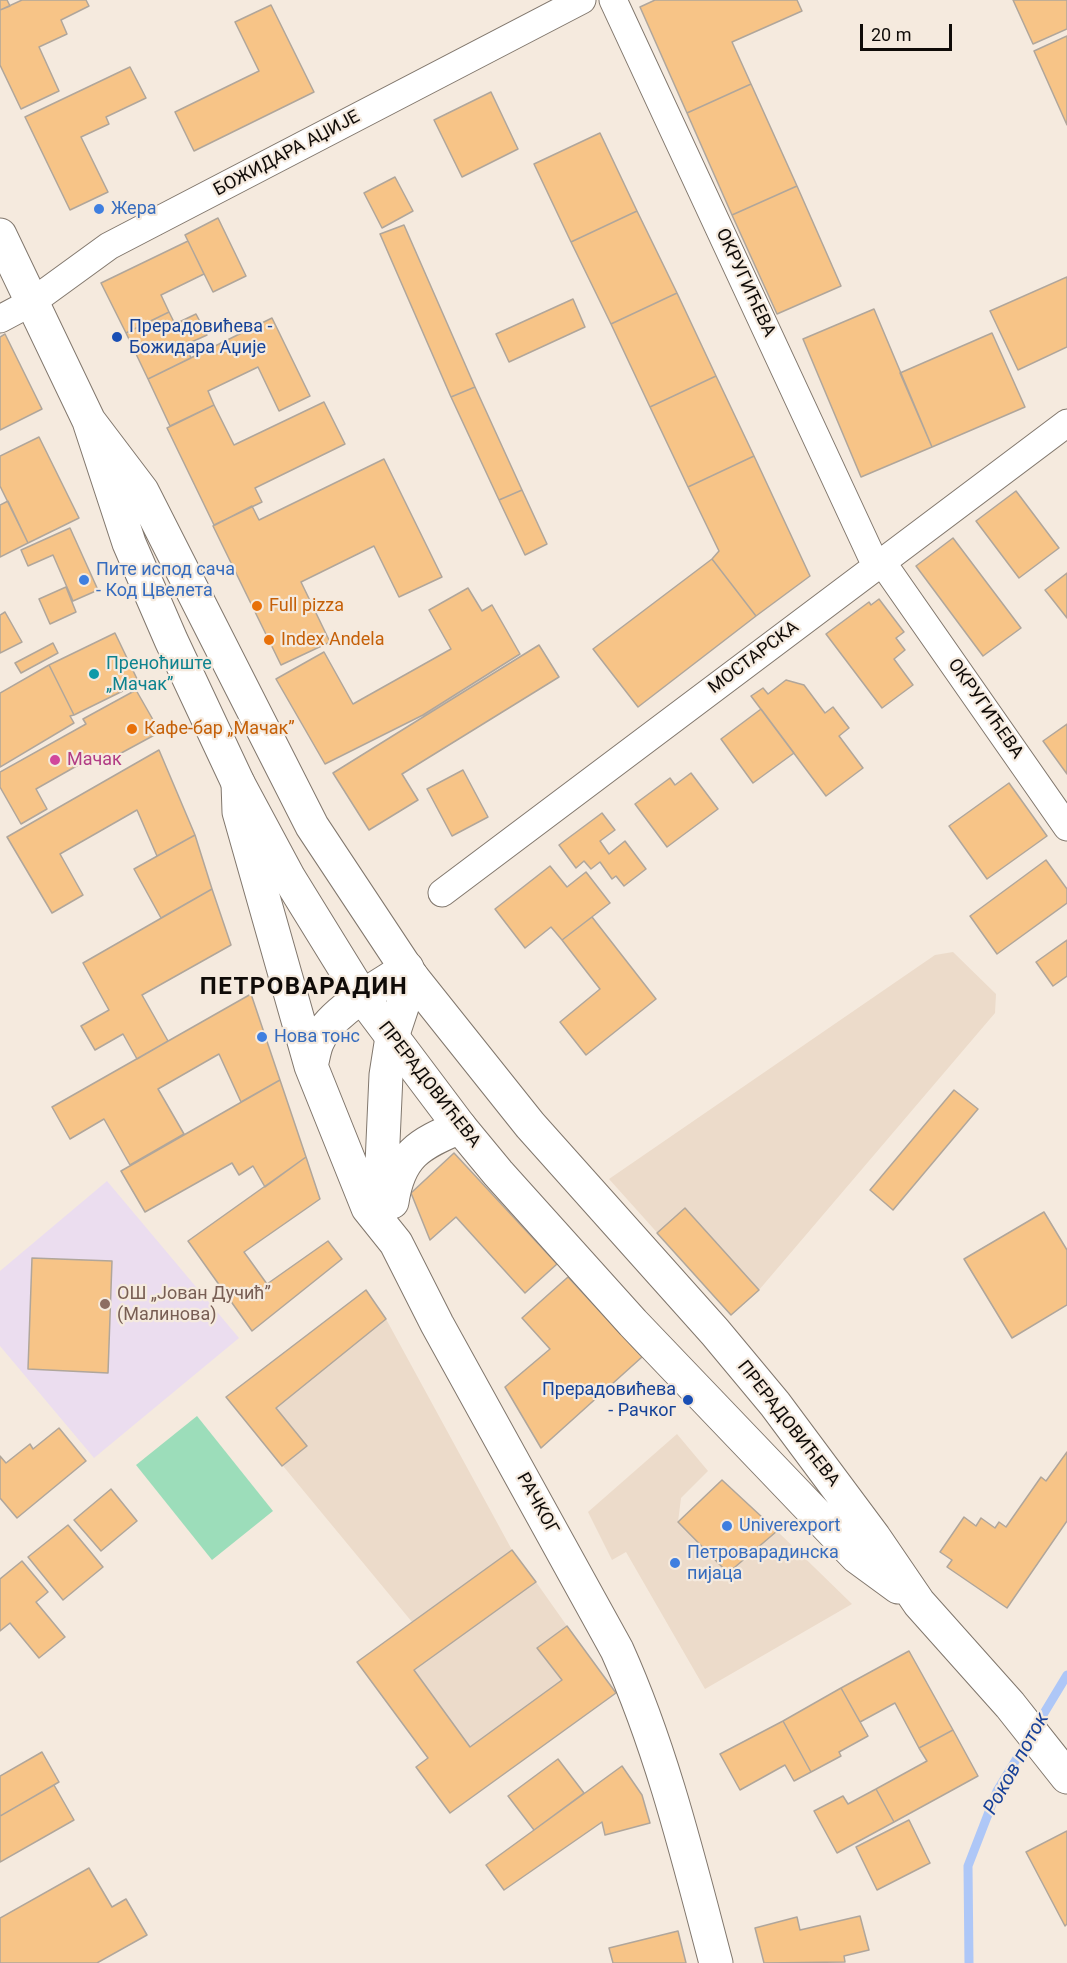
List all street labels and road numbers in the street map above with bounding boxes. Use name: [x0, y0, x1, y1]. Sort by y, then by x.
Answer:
street label: БОЖИДАРА АЏИЈЕ: [210, 106, 364, 202]
street label: ОКРУГИЋЕВА: [710, 225, 780, 341]
street label: МОСТАРСКА: [704, 617, 804, 699]
street label: ОКРУГИЋЕВА: [943, 655, 1027, 763]
street label: ПРЕРАДОВИЋЕВА: [373, 1018, 485, 1152]
street label: ПРЕРАДОВИЋЕВА: [732, 1357, 844, 1491]
street label: РАЧКОГ: [511, 1469, 563, 1539]

